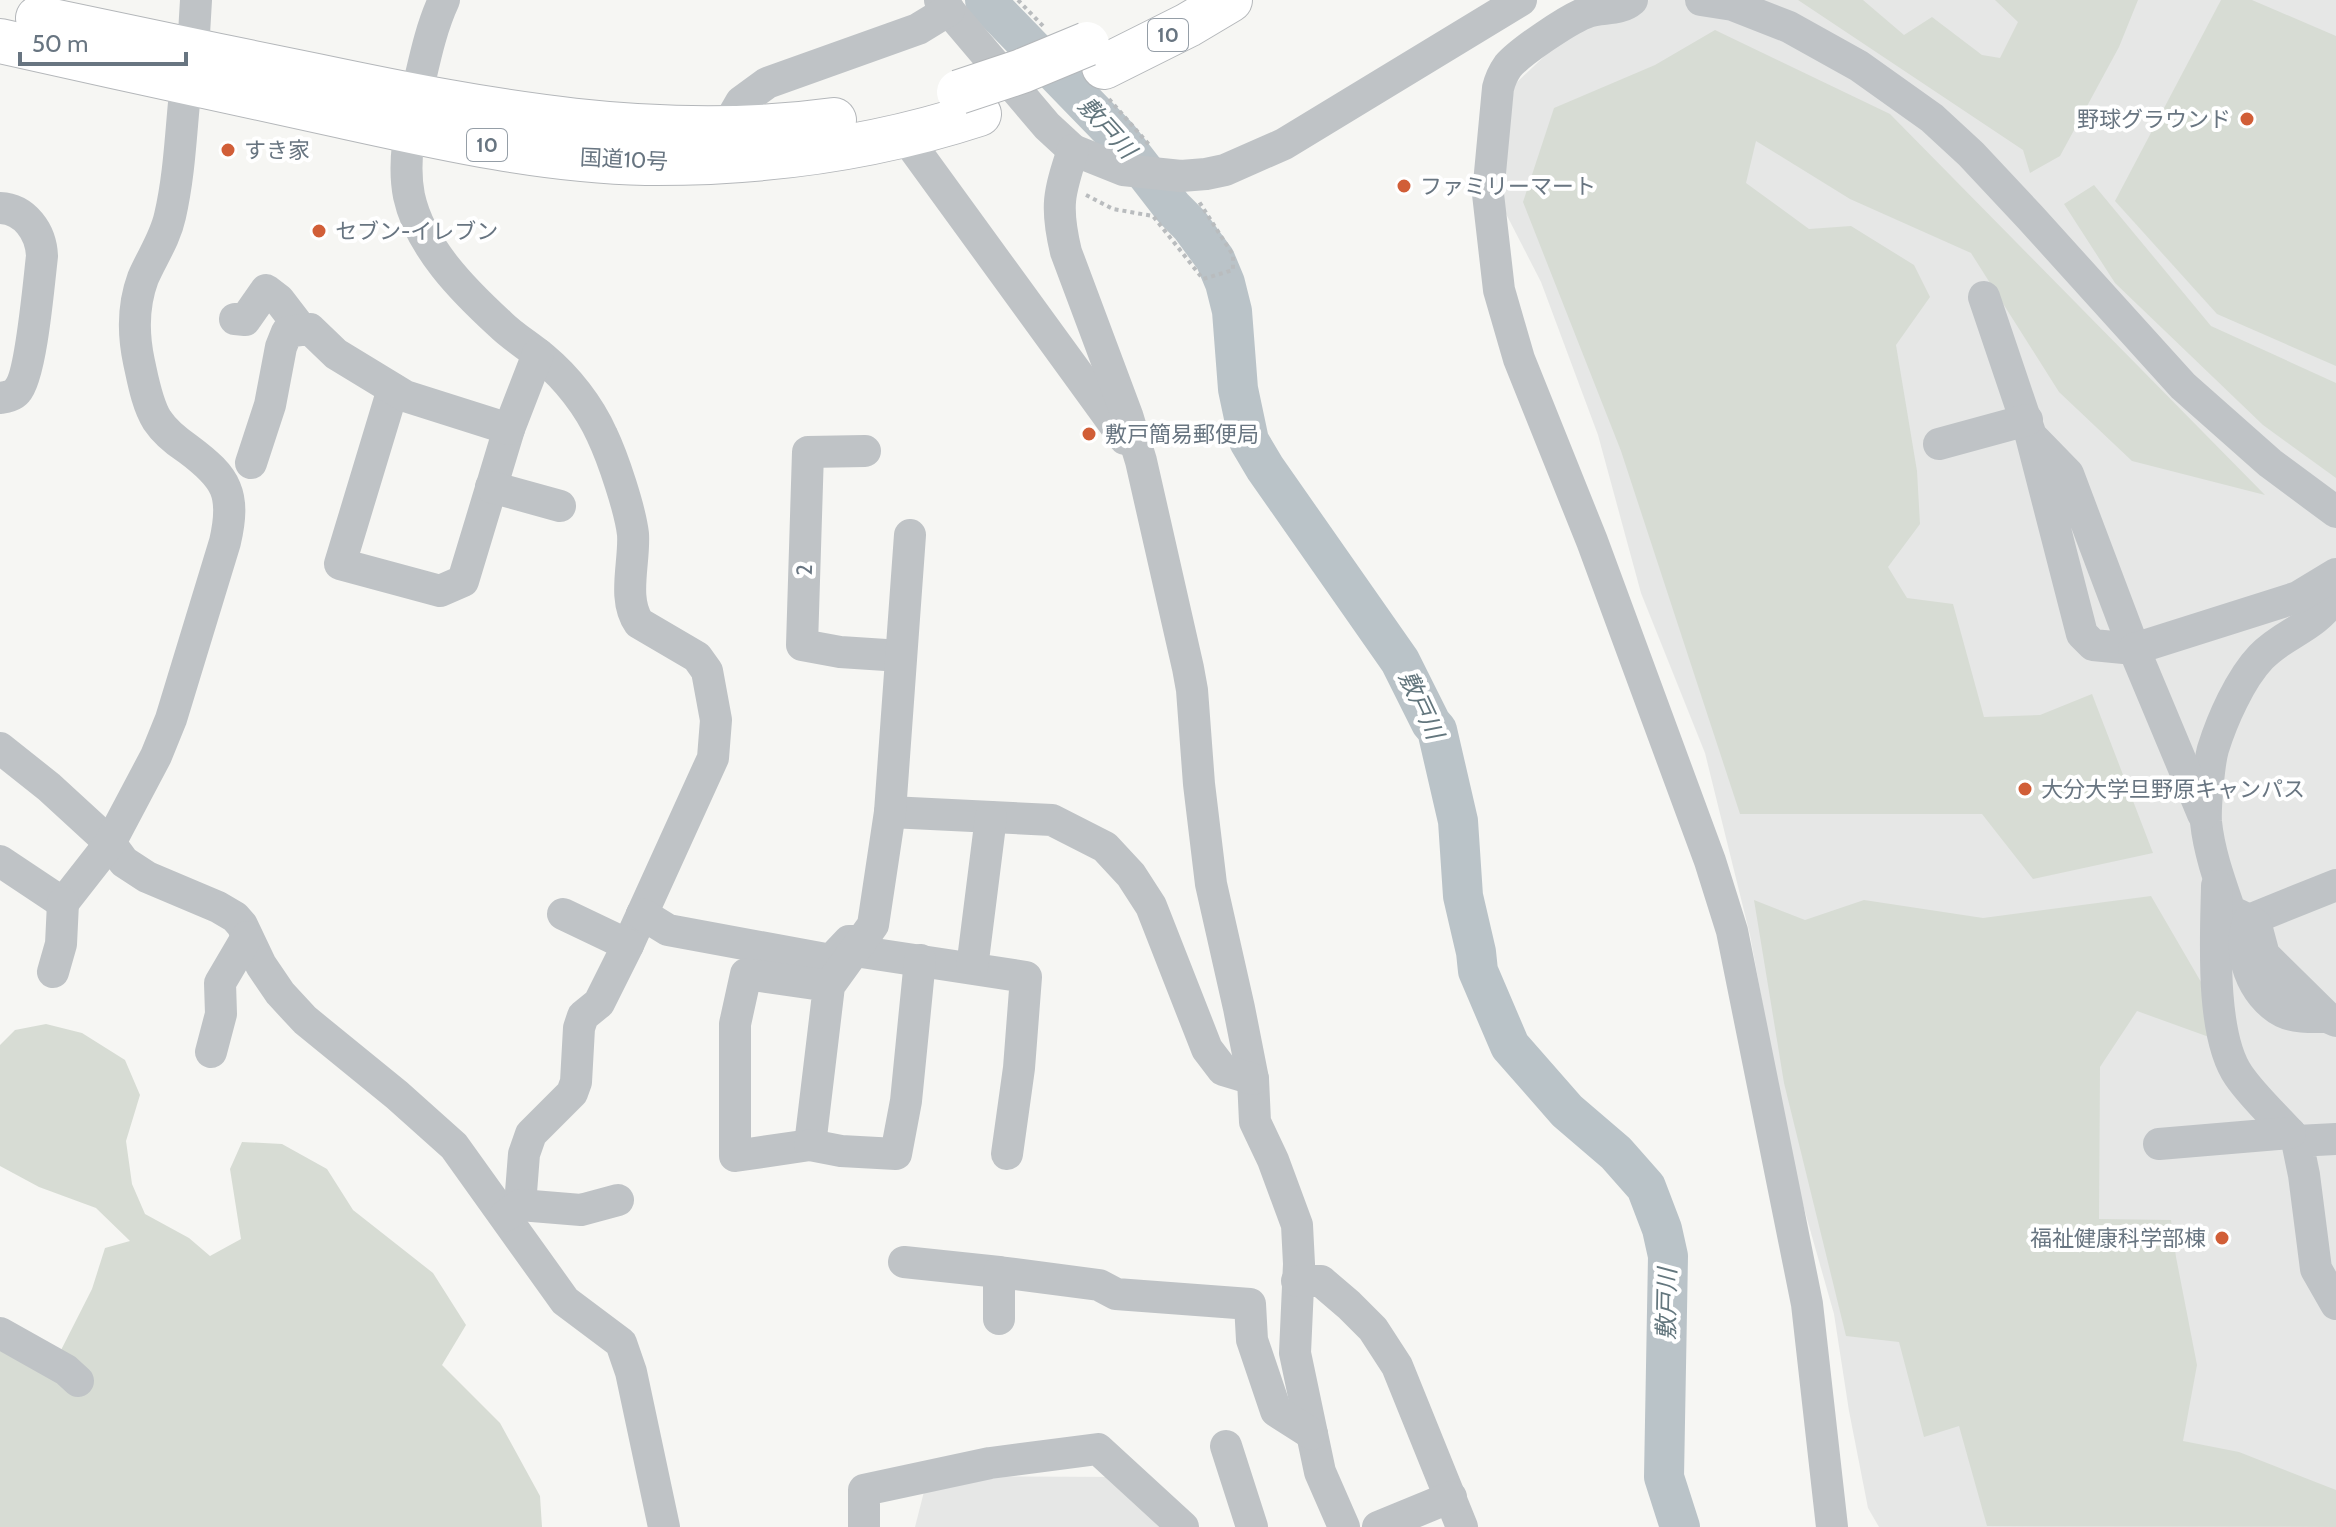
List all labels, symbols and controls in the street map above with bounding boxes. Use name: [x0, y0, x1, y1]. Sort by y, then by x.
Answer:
scale bar: [20, 16, 186, 66]
road number: 10: [1148, 19, 1188, 51]
text: 50 m: [32, 29, 88, 58]
water label: 敷戸川: [1073, 91, 1144, 166]
place label: 野球グラウンド: [2077, 106, 2231, 133]
marker: 野球グラウンド: [2238, 110, 2256, 128]
road number: 10: [467, 129, 507, 161]
place label: すき家: [244, 137, 310, 164]
marker: すき家: [219, 141, 237, 159]
street label: 国道10号: [579, 144, 669, 175]
place label: ファミリーマート: [1420, 173, 1596, 200]
marker: ファミリーマート: [1395, 177, 1413, 195]
place label: セブン-イレブン: [335, 218, 498, 245]
marker: セブン-イレブン: [310, 222, 328, 240]
place label: 敷戸簡易郵便局: [1105, 421, 1259, 448]
marker: 敷戸簡易郵便局: [1080, 425, 1098, 443]
street label: 2: [791, 564, 818, 576]
water label: 敷戸川: [1393, 666, 1451, 746]
place label: 大分大学旦野原キャンパス: [2041, 776, 2305, 803]
marker: 大分大学旦野原キャンパス: [2016, 780, 2034, 798]
place label: 福祉健康科学部棟: [2030, 1225, 2206, 1252]
marker: 福祉健康科学部棟: [2213, 1229, 2231, 1247]
water label: 敷戸川: [1651, 1265, 1682, 1340]

